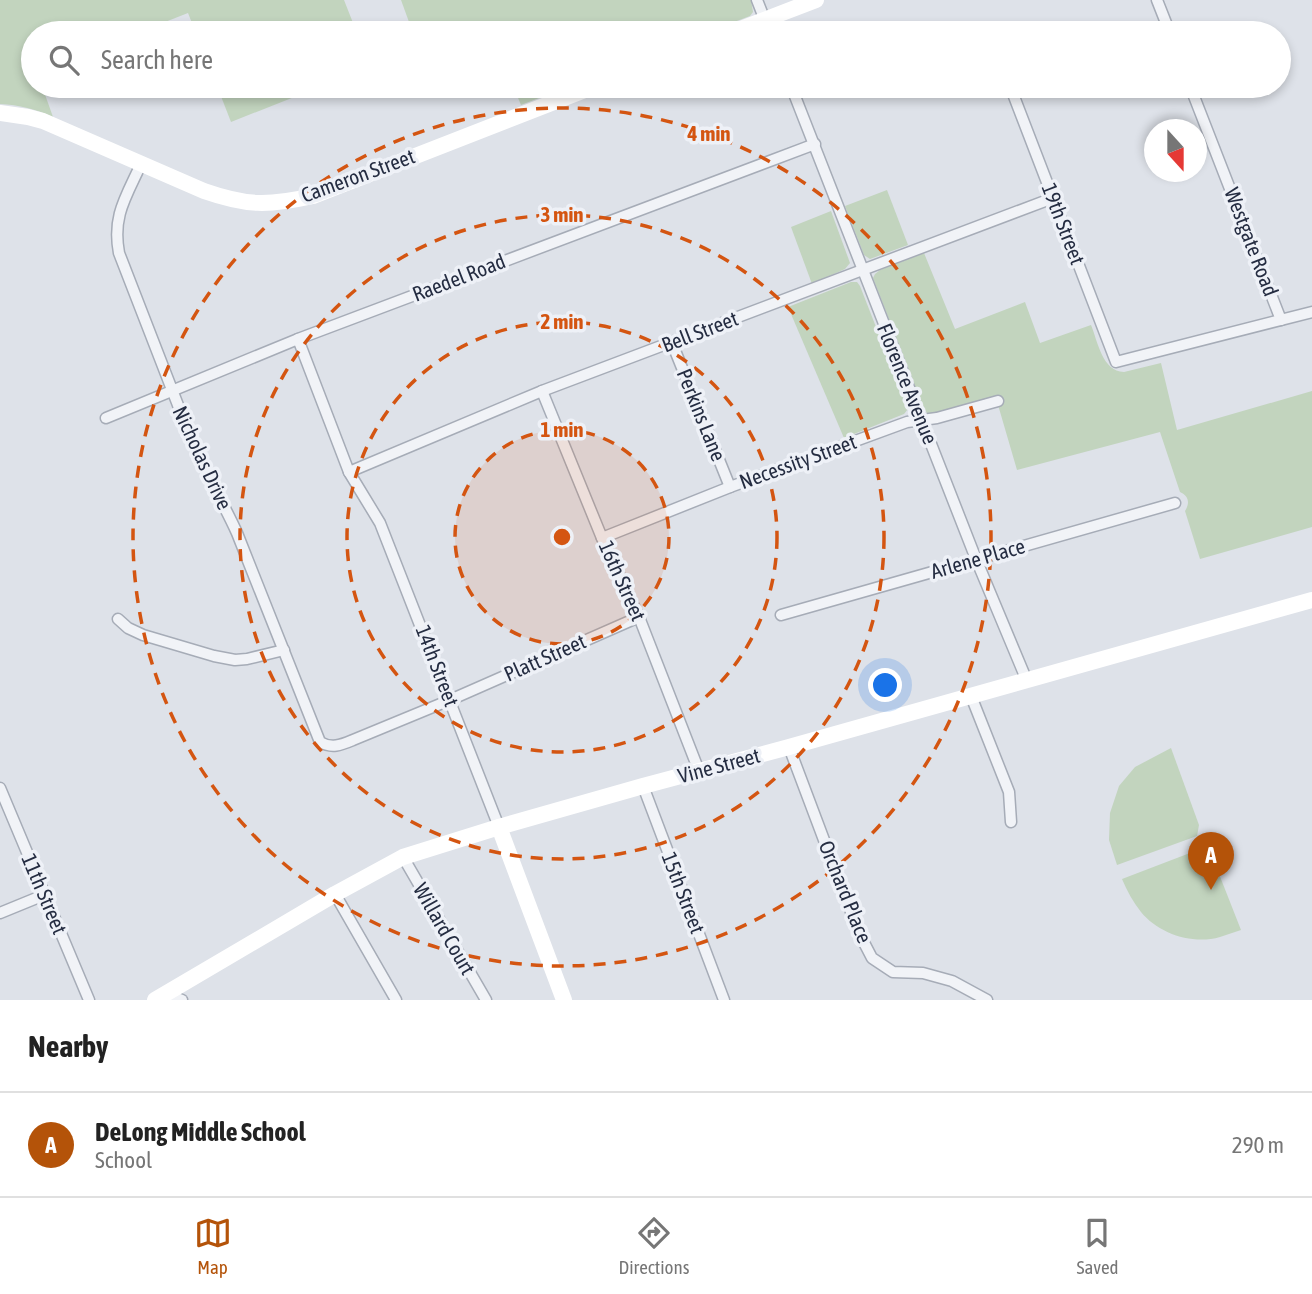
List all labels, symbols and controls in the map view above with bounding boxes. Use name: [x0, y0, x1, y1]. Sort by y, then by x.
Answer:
search box: [21, 21, 1291, 98]
icon: search: [45, 41, 83, 79]
text: Search here: [101, 45, 213, 75]
north arrow: [1144, 119, 1207, 182]
text: 4 min: [687, 121, 730, 145]
street label: Cameron Street: [298, 143, 418, 207]
street label: 19th Street: [1038, 180, 1090, 268]
street label: Westgate Road: [1220, 184, 1284, 299]
text: 3 min: [541, 202, 583, 226]
street label: Raedel Road: [409, 248, 509, 306]
street label: Bell Street: [658, 306, 741, 357]
text: 2 min: [541, 309, 583, 333]
street label: Florence Avenue: [873, 320, 943, 447]
street label: Perkins Lane: [673, 365, 731, 464]
street label: Nicholas Drive: [168, 402, 237, 513]
text: 1 min: [541, 417, 583, 441]
street label: Necessity Street: [736, 429, 859, 493]
centre of rings: [550, 525, 574, 549]
street label: Arlene Place: [928, 533, 1028, 583]
street label: 16th Street: [595, 537, 651, 624]
street label: 14th Street: [412, 622, 464, 710]
street label: Platt Street: [500, 628, 589, 686]
your location: [868, 668, 902, 702]
street label: Vine Street: [675, 743, 762, 787]
pin: A: [1188, 832, 1234, 890]
street label: Orchard Place: [815, 837, 877, 946]
street label: 15th Street: [658, 849, 710, 937]
street label: 11th Street: [17, 850, 73, 937]
street label: Willard Court: [409, 879, 481, 978]
text: Nearby: [28, 1029, 108, 1063]
text: DeLong Middle School: [95, 1117, 306, 1147]
text: A: [45, 1132, 57, 1158]
text: 290 m: [1232, 1132, 1284, 1158]
text: School: [95, 1147, 152, 1173]
tab: Map: [194, 1214, 232, 1278]
tab: Directions: [619, 1214, 689, 1278]
tab: Saved: [1076, 1214, 1118, 1278]

